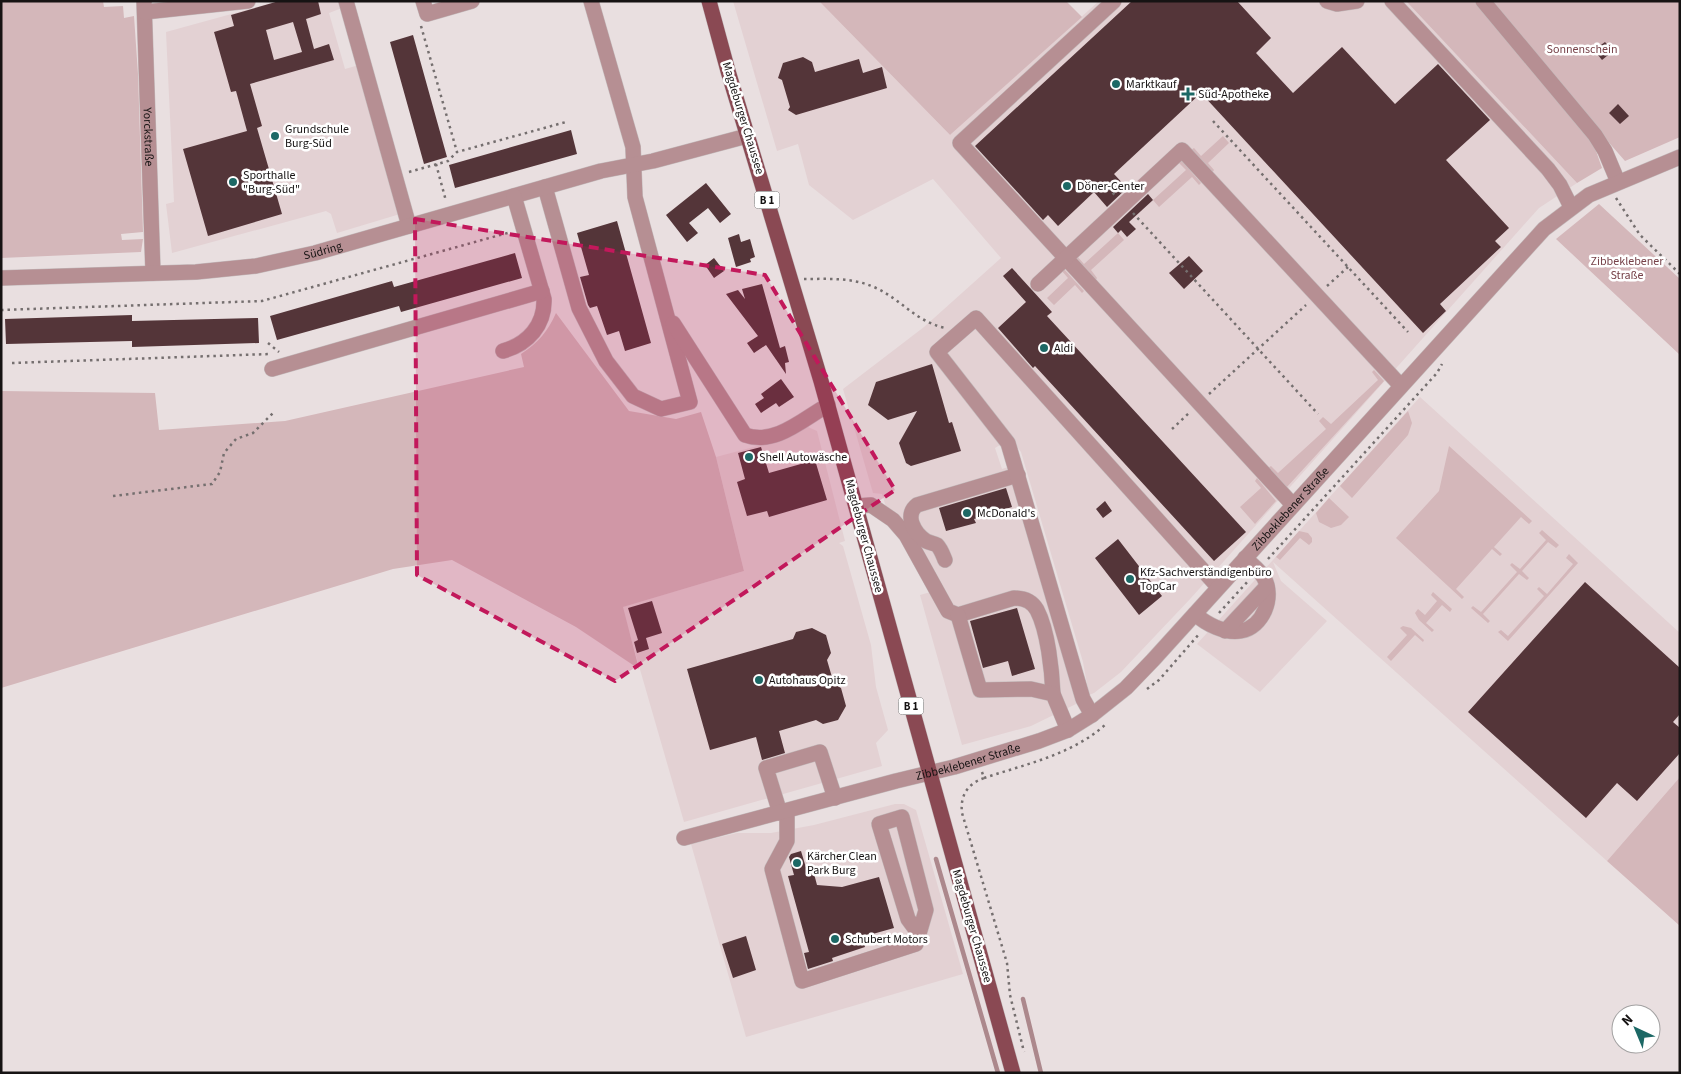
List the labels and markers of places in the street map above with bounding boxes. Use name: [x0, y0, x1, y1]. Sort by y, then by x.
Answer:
place label: Marktkauf: [1126, 76, 1177, 93]
marker: Marktkauf: [1110, 78, 1122, 90]
place label: Süd-Apotheke: [1198, 86, 1269, 103]
marker: Süd-Apotheke: [1182, 88, 1194, 100]
place label: Grundschule Burg-Süd: [285, 121, 349, 152]
marker: Grundschule Burg-Süd: [269, 130, 281, 142]
place label: Sporthalle "Burg-Süd": [243, 167, 300, 198]
marker: Sporthalle "Burg-Süd": [227, 176, 239, 188]
place label: Döner-Center: [1077, 178, 1145, 195]
marker: Döner-Center: [1061, 180, 1073, 192]
place label: Aldi: [1054, 340, 1073, 357]
marker: Aldi: [1038, 342, 1050, 354]
place label: Shell Autowäsche: [759, 449, 847, 466]
marker: Shell Autowäsche: [743, 451, 755, 463]
place label: McDonald's: [977, 505, 1035, 522]
marker: McDonald's: [961, 507, 973, 519]
place label: Kfz-Sachverständigenbüro TopCar: [1140, 564, 1272, 595]
marker: Kfz-Sachverständigenbüro TopCar: [1124, 573, 1136, 585]
place label: Autohaus Opitz: [769, 672, 846, 689]
marker: Autohaus Opitz: [753, 674, 765, 686]
place label: Kärcher Clean Park Burg: [807, 848, 877, 879]
marker: Kärcher Clean Park Burg: [791, 857, 803, 869]
place label: Schubert Motors: [845, 931, 928, 948]
marker: Schubert Motors: [829, 933, 841, 945]

